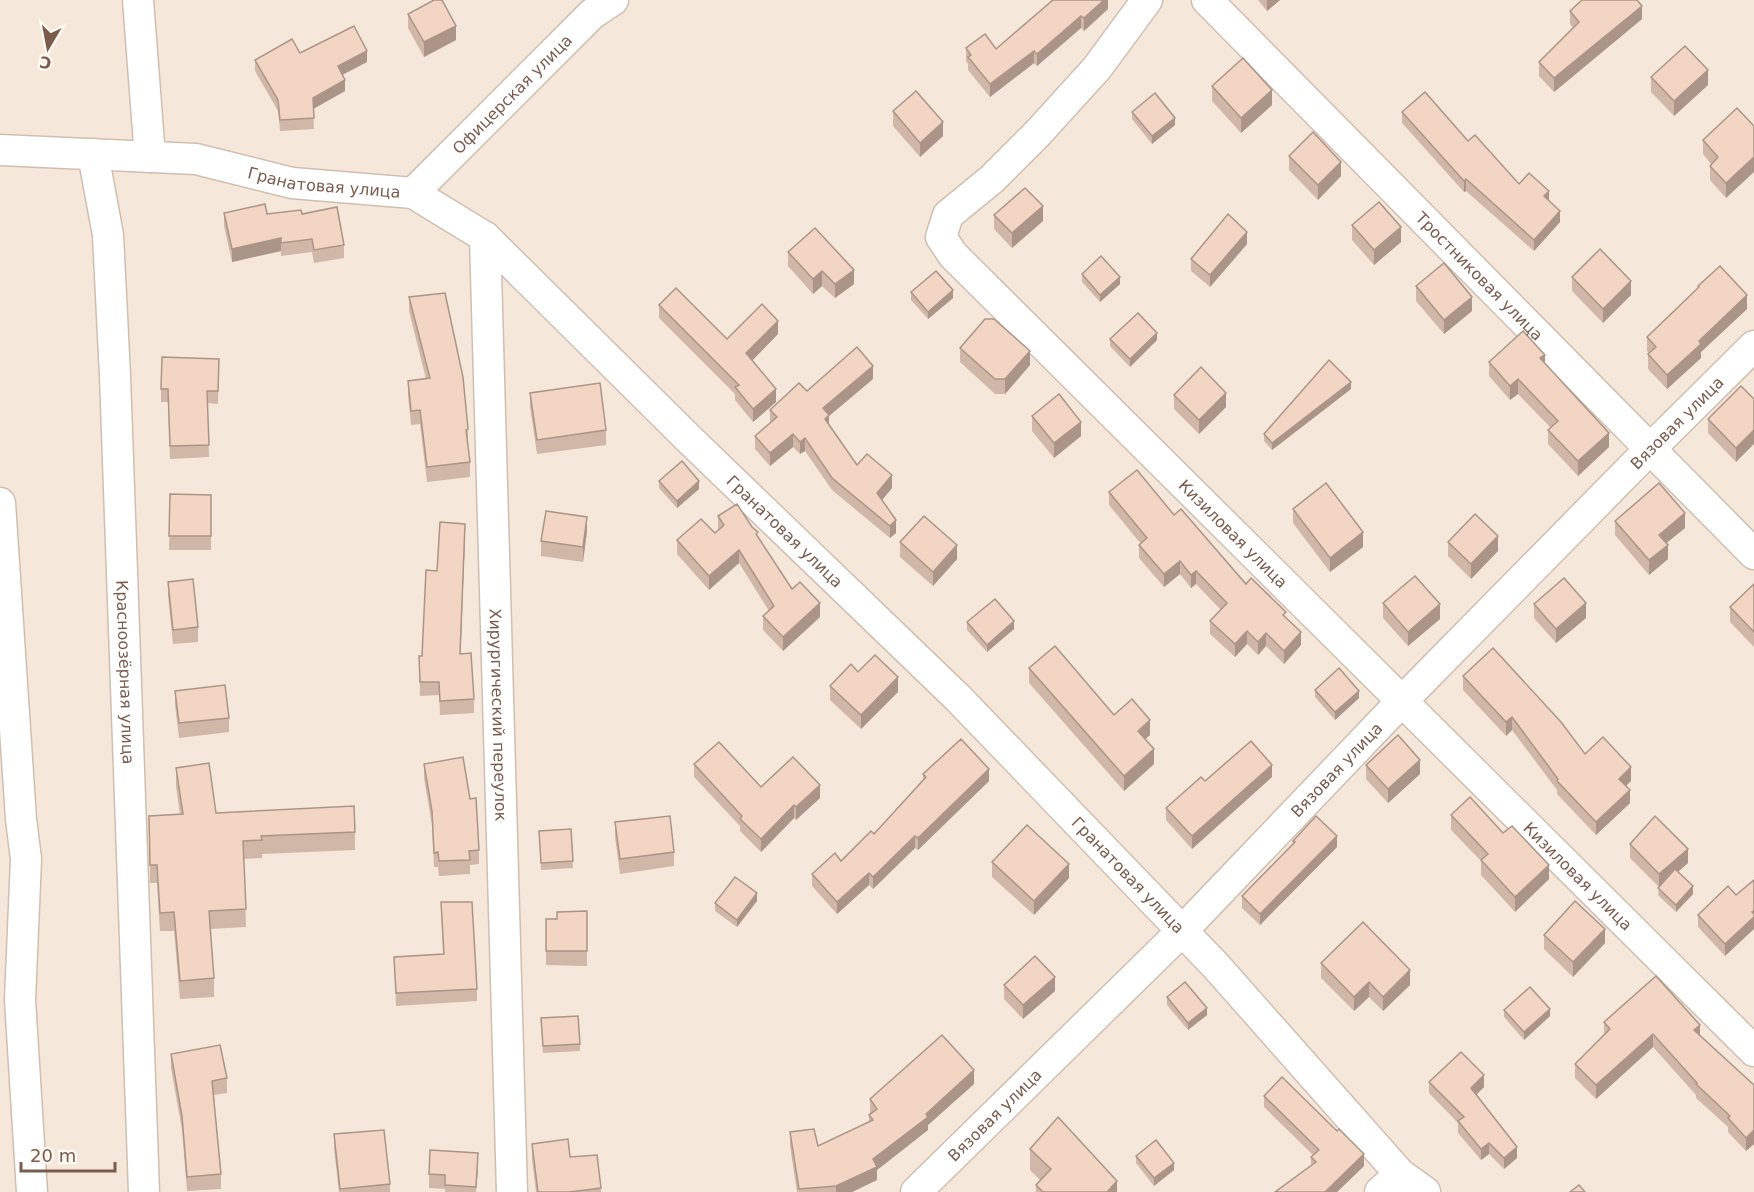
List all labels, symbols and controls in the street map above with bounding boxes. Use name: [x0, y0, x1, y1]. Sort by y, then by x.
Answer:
north arrow: [18, 18, 78, 78]
street label: Офицерская улица: [449, 31, 576, 158]
text: С: [38, 52, 53, 73]
street label: Гранатовая улица: [246, 163, 401, 202]
street label: Тростниковая улица: [1411, 208, 1547, 345]
street label: Вязовая улица: [1627, 373, 1728, 473]
street label: Гранатовая улица: [722, 471, 846, 592]
street label: Кизиловая улица: [1175, 476, 1291, 592]
street label: Красноозёрная улица: [112, 580, 138, 765]
street label: Хирургический переулок: [486, 608, 511, 822]
street label: Вязовая улица: [1287, 719, 1386, 821]
street label: Гранатовая улица: [1068, 813, 1188, 937]
street label: Кизиловая улица: [1519, 818, 1636, 935]
street label: Вязовая улица: [944, 1065, 1046, 1165]
scale bar: [21, 1135, 116, 1173]
text: 20 m: [30, 1145, 76, 1166]

